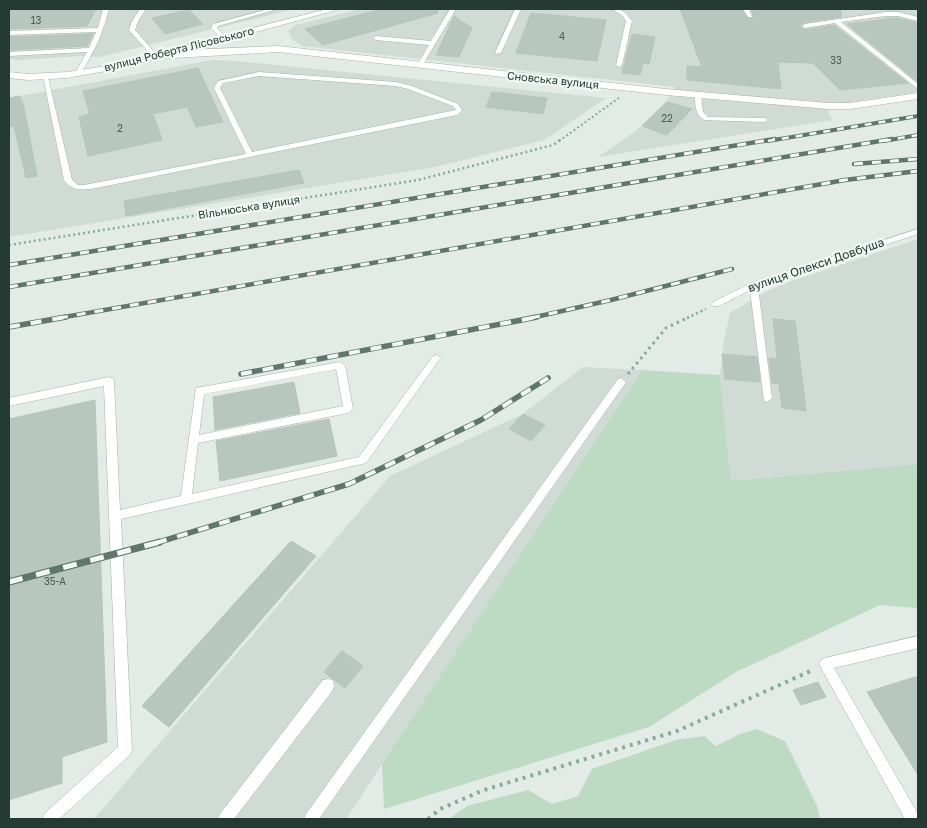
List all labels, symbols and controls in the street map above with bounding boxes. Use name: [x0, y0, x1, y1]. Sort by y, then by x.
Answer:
house number: 13: [31, 14, 41, 26]
street label: вулиця Роберта Лісовського: [103, 23, 256, 73]
house number: 4: [559, 30, 565, 42]
house number: 33: [830, 54, 842, 66]
street label: Сновська вулиця: [507, 68, 600, 91]
house number: 22: [661, 112, 673, 124]
house number: 2: [117, 122, 123, 134]
street label: Вільнюська вулиця: [197, 192, 301, 221]
street label: вулиця Олекси Довбуша: [746, 234, 886, 295]
house number: 35-А: [44, 575, 66, 587]

